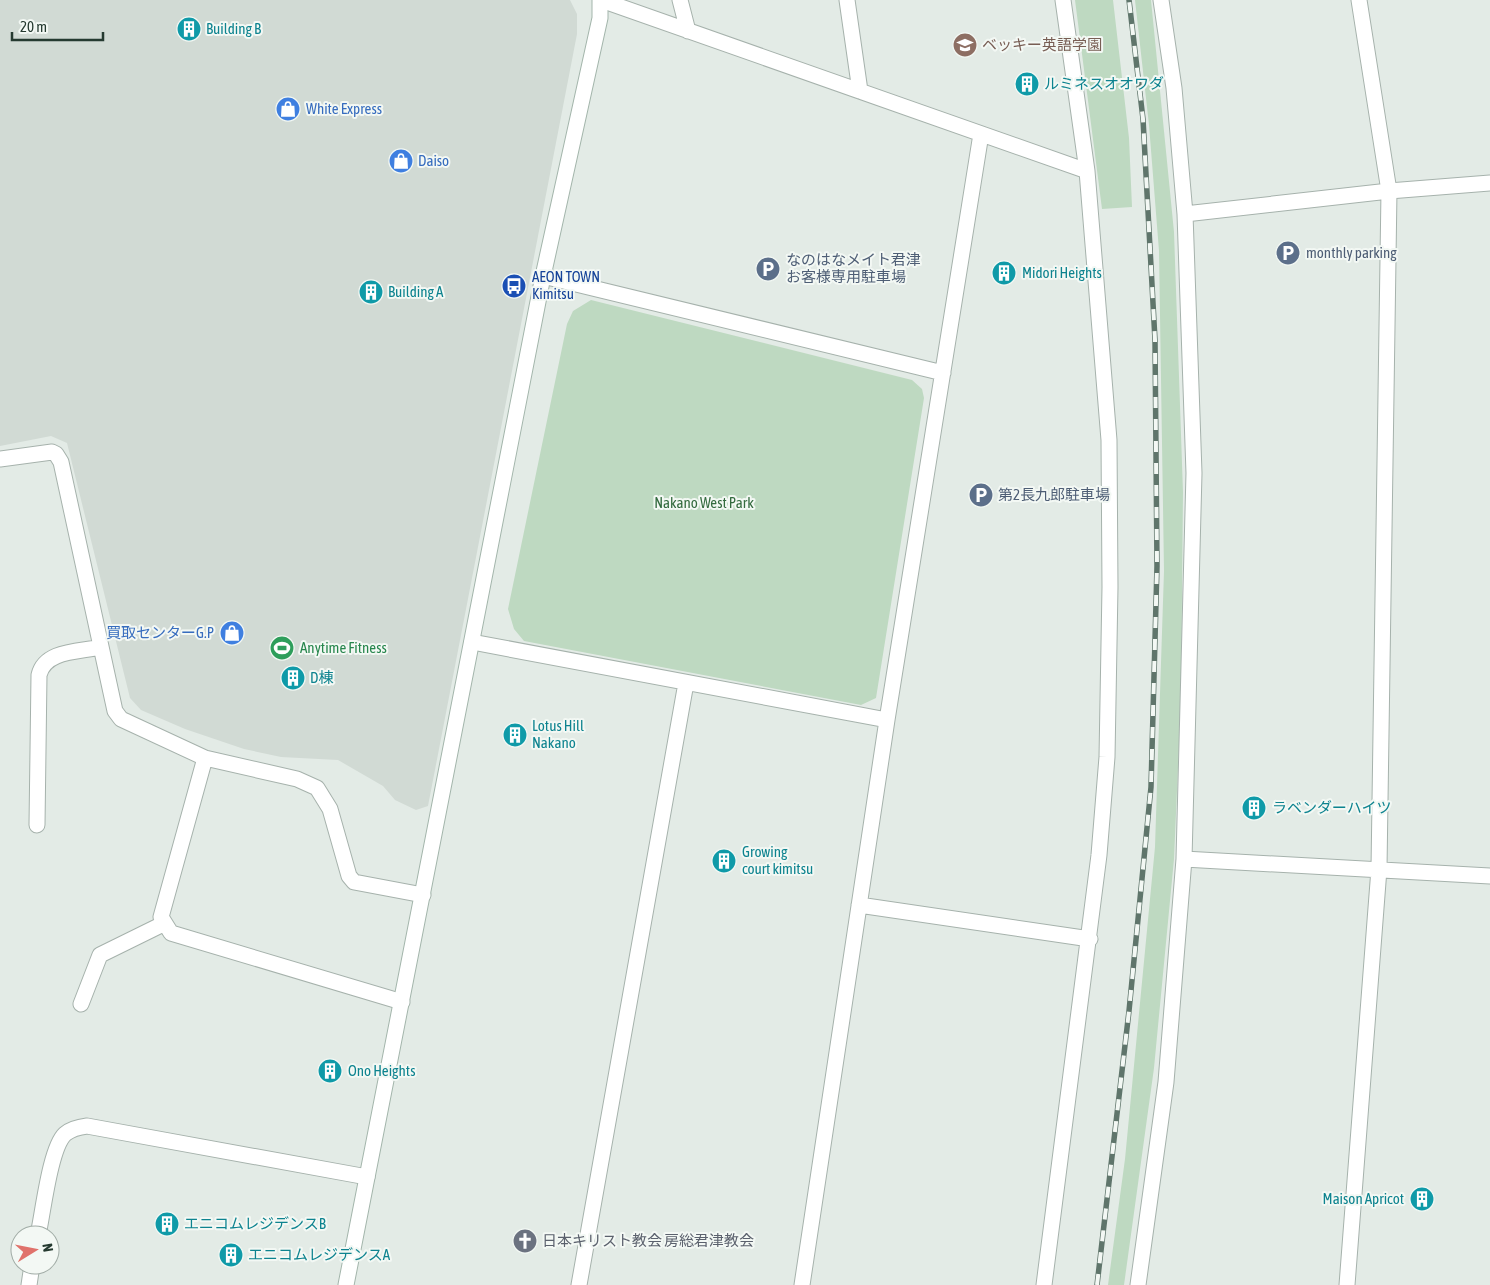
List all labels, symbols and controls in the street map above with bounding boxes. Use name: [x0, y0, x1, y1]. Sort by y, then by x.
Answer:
scale bar: [12, 10, 104, 42]
building icon: Building B: [176, 16, 202, 42]
text: 20 m: [20, 18, 47, 35]
place label: Building B: [206, 20, 261, 37]
school or university icon: ベッキー英語学園: [952, 32, 978, 58]
place label: ベッキー英語学園: [982, 36, 1102, 53]
building icon: ルミネスオオワダ: [1014, 71, 1040, 97]
place label: ルミネスオオワダ: [1044, 75, 1164, 92]
shop icon: White Express: [275, 96, 301, 122]
place label: White Express: [306, 100, 382, 117]
shop icon: Daiso: [388, 148, 414, 174]
place label: Daiso: [418, 152, 449, 169]
parking icon: monthly parking: [1275, 240, 1301, 266]
place label: monthly parking: [1306, 244, 1397, 261]
place label: なのはなメイト君津 お客様専用駐車場: [786, 251, 921, 285]
parking icon: なのはなメイト君津 お客様専用駐車場: [755, 256, 781, 282]
building icon: Midori Heights: [991, 260, 1017, 286]
place label: Midori Heights: [1022, 264, 1102, 281]
place label: AEON TOWN Kimitsu: [532, 268, 600, 302]
bus stop icon: AEON TOWN Kimitsu: [501, 273, 527, 299]
building icon: Building A: [358, 279, 384, 305]
place label: Building A: [388, 283, 444, 300]
parking icon: 第2長九郎駐車場: [968, 482, 994, 508]
place label: 第2長九郎駐車場: [998, 486, 1110, 503]
park label: Nakano West Park: [654, 494, 754, 511]
shop icon: 買取センターG.P: [219, 620, 245, 646]
place label: 買取センターG.P: [106, 624, 214, 641]
sports icon: Anytime Fitness: [269, 635, 295, 661]
place label: Anytime Fitness: [300, 639, 387, 656]
building icon: D棟: [280, 665, 306, 691]
place label: D棟: [310, 669, 333, 686]
place label: Lotus Hill Nakano: [532, 717, 584, 751]
building icon: Lotus Hill Nakano: [502, 722, 528, 748]
building icon: ラベンダーハイツ: [1241, 795, 1267, 821]
place label: ラベンダーハイツ: [1272, 799, 1391, 816]
place label: Growing court kimitsu: [742, 843, 813, 877]
building icon: Growing court kimitsu: [711, 848, 737, 874]
building icon: Ono Heights: [317, 1058, 343, 1084]
place label: Ono Heights: [348, 1062, 415, 1079]
building icon: Maison Apricot: [1409, 1186, 1435, 1212]
place label: Maison Apricot: [1323, 1190, 1404, 1207]
building icon: エニコムレジデンスB: [154, 1211, 180, 1237]
place label: エニコムレジデンスB: [184, 1215, 326, 1232]
north arrow: [10, 1225, 60, 1275]
church icon: 日本キリスト教会 房総君津教会: [512, 1228, 538, 1254]
place label: 日本キリスト教会 房総君津教会: [542, 1232, 754, 1249]
text: N: [39, 1242, 56, 1253]
building icon: エニコムレジデンスA: [218, 1242, 244, 1268]
place label: エニコムレジデンスA: [248, 1246, 391, 1263]

